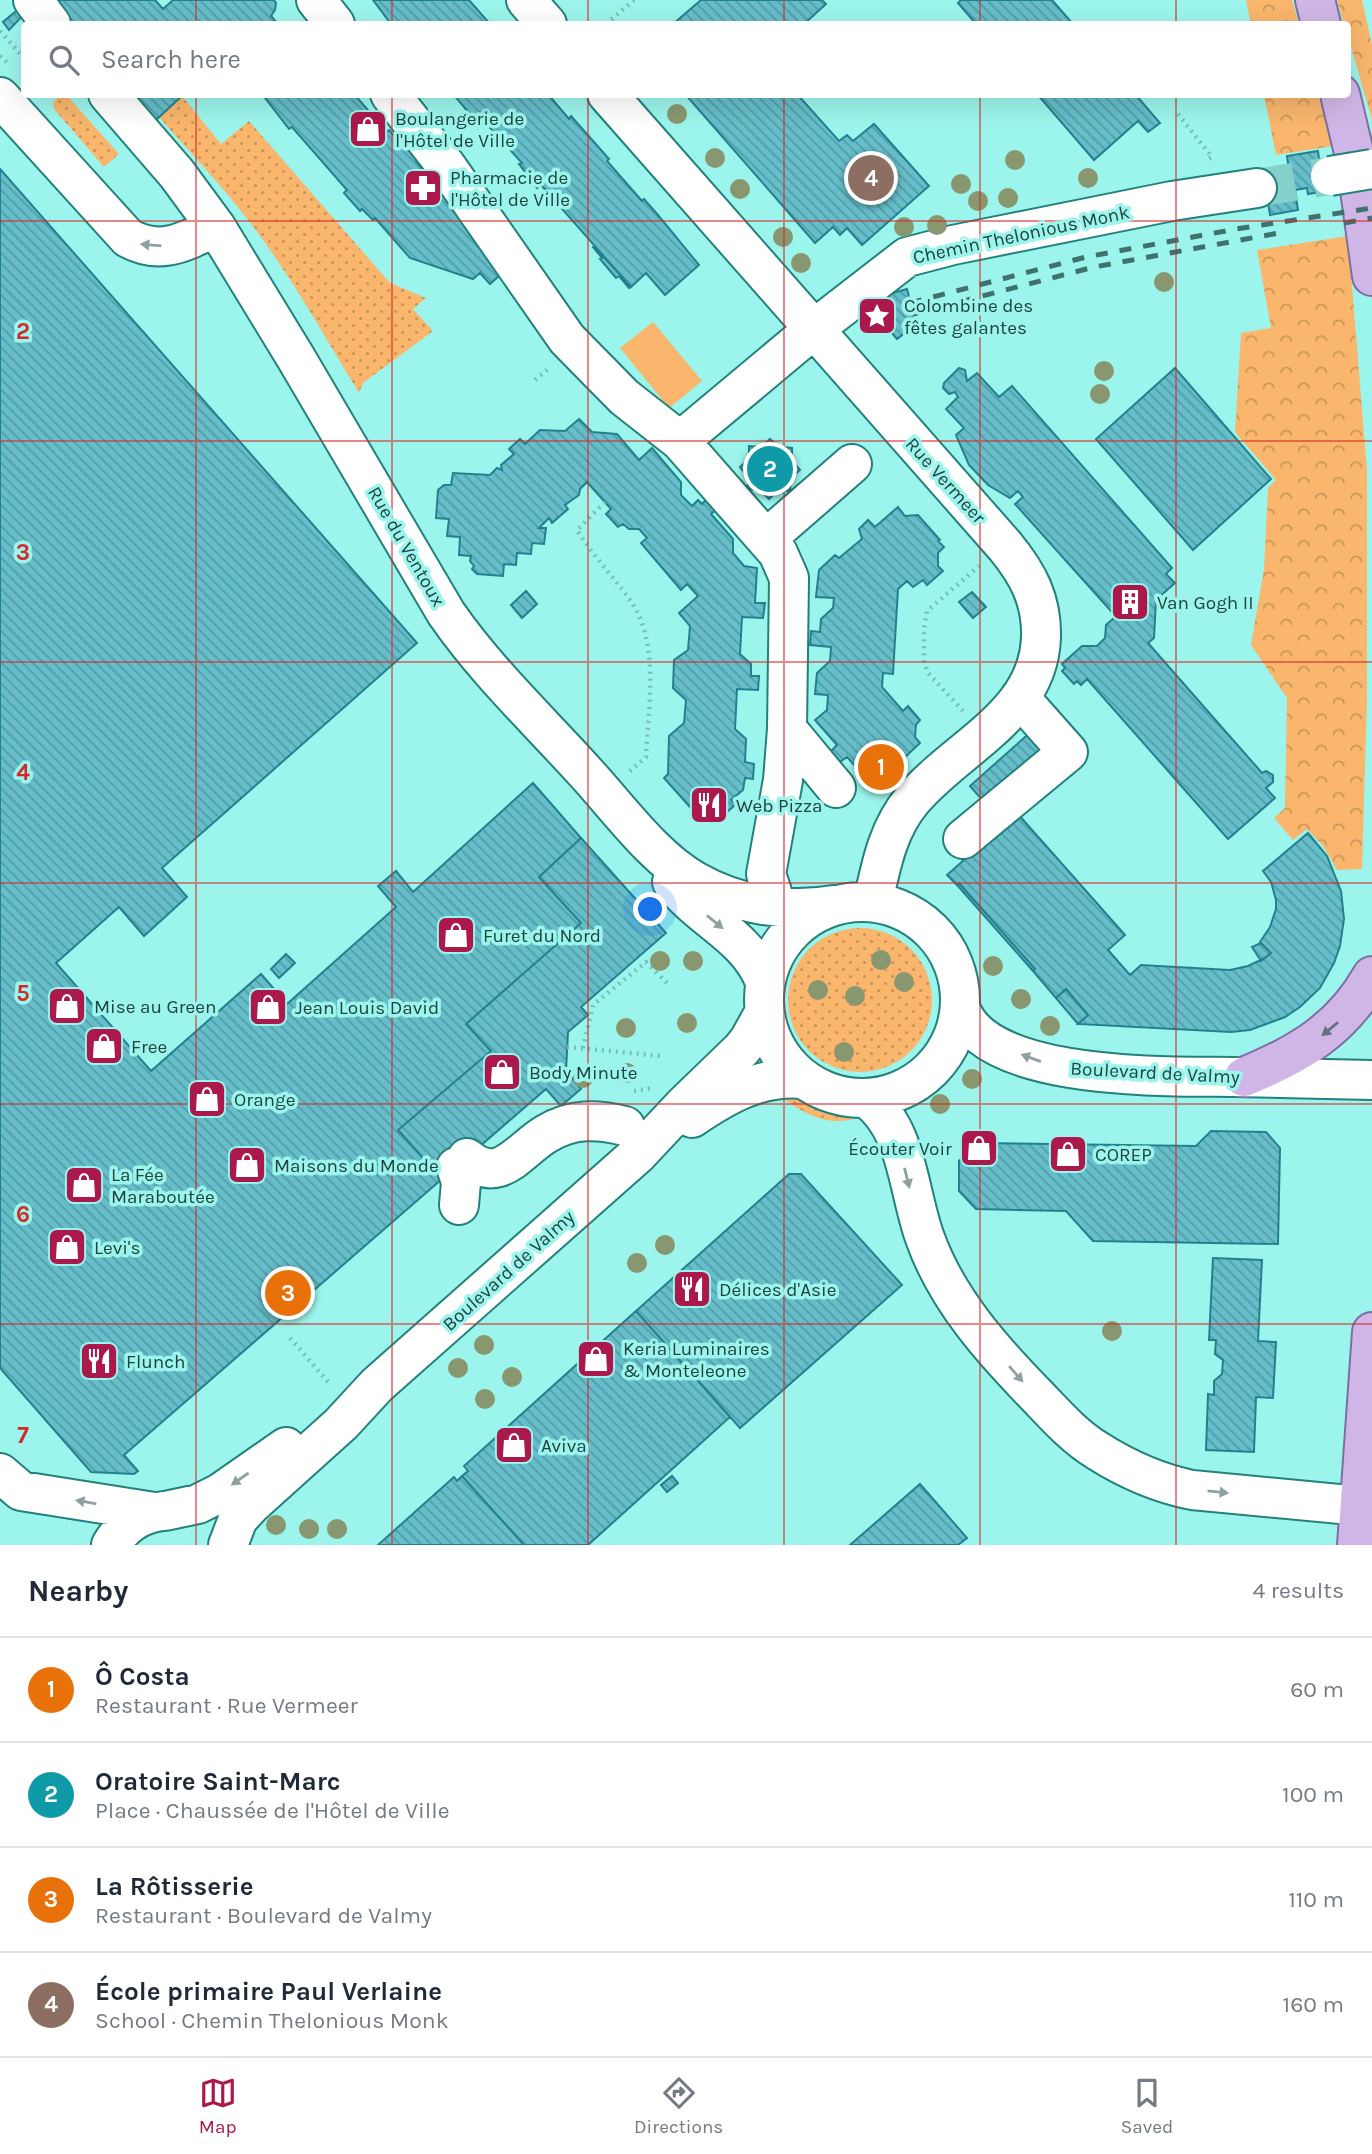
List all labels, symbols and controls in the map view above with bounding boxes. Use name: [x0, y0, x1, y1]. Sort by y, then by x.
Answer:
search box: [21, 21, 1351, 98]
icon: search: [45, 41, 83, 79]
text: Search here: [101, 44, 241, 75]
shop icon: Boulangerie de l'Hôtel de Ville: [347, 108, 389, 150]
place label: Boulangerie de l'Hôtel de Ville: [395, 108, 524, 152]
pin: 4: [848, 152, 894, 204]
pharmacy icon: Pharmacie de l'Hôtel de Ville: [402, 167, 444, 209]
place label: Pharmacie de l'Hôtel de Ville: [450, 167, 570, 211]
street label: Chemin Thelonious Monk: [911, 201, 1132, 269]
one-way arrow: [140, 240, 162, 251]
place icon: Colombine des fêtes galantes: [856, 295, 898, 337]
place label: Colombine des fêtes galantes: [904, 295, 1033, 339]
text: 2: [16, 318, 30, 345]
street label: Rue Vermeer: [901, 433, 990, 528]
pin: 2: [747, 443, 793, 495]
street label: Rue du Ventoux: [363, 483, 449, 611]
text: 3: [16, 539, 30, 566]
building icon: Van Gogh II: [1109, 581, 1151, 623]
place label: Van Gogh II: [1157, 592, 1253, 614]
pin: 1: [858, 741, 904, 793]
text: 4: [16, 759, 30, 786]
restaurant icon: Web Pizza: [688, 784, 730, 826]
place label: Web Pizza: [736, 795, 823, 817]
your location: [633, 892, 667, 926]
shop icon: Furet du Nord: [435, 914, 477, 956]
one-way arrow: [707, 914, 724, 929]
place label: Furet du Nord: [483, 925, 601, 947]
text: 5: [16, 980, 30, 1007]
shop icon: Mise au Green: [46, 985, 88, 1027]
shop icon: Jean Louis David: [247, 986, 289, 1028]
place label: Mise au Green: [94, 996, 217, 1018]
place label: Jean Louis David: [295, 997, 439, 1019]
one-way arrow: [1322, 1021, 1339, 1036]
shop icon: Free: [83, 1025, 125, 1067]
place label: Free: [131, 1036, 167, 1058]
shop icon: Body Minute: [481, 1051, 523, 1093]
one-way arrow: [1020, 1053, 1041, 1064]
street label: Boulevard de Valmy: [1070, 1058, 1240, 1088]
place label: Body Minute: [529, 1062, 637, 1084]
shop icon: Orange: [186, 1078, 228, 1120]
place label: Orange: [234, 1089, 296, 1111]
shop icon: Écouter Voir: [958, 1127, 1000, 1169]
shop icon: COREP: [1047, 1133, 1089, 1175]
place label: Écouter Voir: [848, 1137, 952, 1160]
shop icon: Maisons du Monde: [226, 1144, 268, 1186]
place label: COREP: [1095, 1144, 1152, 1166]
place label: Maisons du Monde: [274, 1155, 439, 1177]
shop icon: La Fée Maraboutée: [63, 1164, 105, 1206]
place label: La Fée Maraboutée: [111, 1164, 215, 1208]
one-way arrow: [903, 1168, 913, 1189]
text: 6: [16, 1201, 30, 1228]
street label: Boulevard de Valmy: [438, 1206, 579, 1336]
shop icon: Levi's: [46, 1226, 88, 1268]
place label: Levi's: [94, 1237, 140, 1259]
pin: 3: [265, 1267, 311, 1319]
restaurant icon: Délices d'Asie: [671, 1268, 713, 1310]
place label: Délices d'Asie: [719, 1279, 837, 1301]
shop icon: Keria Luminaires & Monteleone: [575, 1338, 617, 1380]
place label: Keria Luminaires & Monteleone: [623, 1338, 770, 1382]
restaurant icon: Flunch: [78, 1340, 120, 1382]
place label: Flunch: [126, 1351, 186, 1373]
one-way arrow: [1008, 1365, 1024, 1383]
text: 7: [17, 1422, 29, 1449]
shop icon: Aviva: [493, 1424, 535, 1466]
place label: Aviva: [541, 1435, 587, 1457]
one-way arrow: [231, 1472, 249, 1486]
one-way arrow: [1208, 1487, 1230, 1498]
one-way arrow: [75, 1496, 97, 1507]
text: Nearby: [28, 1573, 128, 1609]
text: 4 results: [1252, 1577, 1344, 1604]
text: Ô Costa: [95, 1661, 190, 1692]
text: 1: [47, 1676, 55, 1703]
text: 60 m: [1290, 1676, 1344, 1703]
text: Restaurant · Rue Vermeer: [95, 1692, 358, 1719]
text: Oratoire Saint-Marc: [95, 1766, 341, 1797]
text: 2: [44, 1781, 58, 1808]
text: 100 m: [1282, 1781, 1344, 1808]
text: Place · Chaussée de l'Hôtel de Ville: [95, 1797, 450, 1824]
text: La Rôtisserie: [95, 1871, 254, 1902]
text: 3: [44, 1886, 58, 1913]
text: 110 m: [1288, 1886, 1344, 1913]
text: Restaurant · Boulevard de Valmy: [95, 1902, 432, 1929]
text: École primaire Paul Verlaine: [95, 1976, 442, 2007]
text: 4: [44, 1991, 58, 2018]
text: 160 m: [1283, 1991, 1344, 2018]
text: School · Chemin Thelonious Monk: [95, 2007, 449, 2034]
tab: Map: [199, 2074, 237, 2138]
tab: Directions: [634, 2074, 723, 2138]
tab: Saved: [1121, 2074, 1173, 2138]

